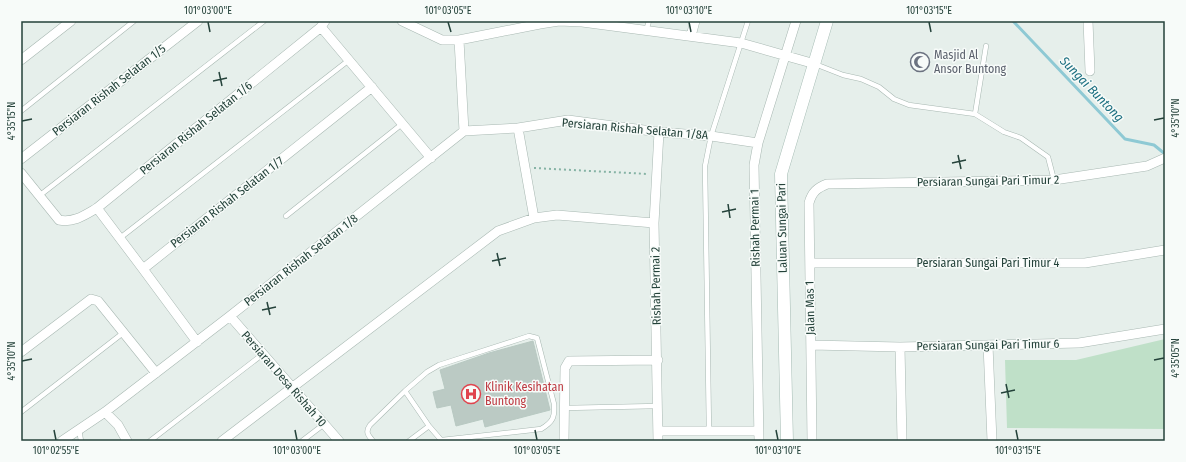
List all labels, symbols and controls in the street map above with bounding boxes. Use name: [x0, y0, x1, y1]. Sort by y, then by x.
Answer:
text: 101°03'00"E: [184, 5, 232, 17]
text: 101°03'05"E: [425, 5, 472, 17]
text: 101°03'10"E: [666, 5, 713, 17]
text: 101°03'15"E: [906, 5, 952, 17]
street label: Persiaran Rishah Selatan 1/5: [49, 41, 169, 139]
place label: Masjid Al Ansor Buntong: [934, 48, 1007, 76]
mosque icon: Masjid Al Ansor Buntong: [909, 51, 931, 73]
water label: Sungai Buntong: [1056, 53, 1127, 125]
street label: Persiaran Rishah Selatan 1/6: [137, 78, 255, 178]
text: 4°35'10"N: [1170, 98, 1182, 138]
text: 4°35'15"N: [6, 102, 18, 140]
street label: Persiaran Rishah Selatan 1/8A: [561, 116, 709, 142]
street label: Persiaran Rishah Selatan 1/7: [168, 153, 286, 251]
street label: Persiaran Sungai Pari Timur 2: [917, 173, 1059, 189]
street label: Laluan Sungai Pari: [774, 183, 790, 273]
street label: Rishah Permai 1: [747, 189, 763, 267]
street label: Persiaran Rishah Selatan 1/8: [241, 211, 361, 309]
street label: Rishah Permai 2: [648, 247, 664, 325]
street label: Persiaran Sungai Pari Timur 4: [917, 256, 1060, 270]
street label: Jalan Mas 1: [803, 281, 817, 335]
street label: Persiaran Desa Rishah 10: [239, 328, 329, 430]
street label: Persiaran Sungai Pari Timur 6: [916, 337, 1060, 353]
text: 4°35'05"N: [1170, 338, 1182, 378]
text: 4°35'10"N: [6, 341, 18, 381]
place label: Klinik Kesihatan Buntong: [485, 380, 564, 408]
hospital icon: Klinik Kesihatan Buntong: [460, 383, 482, 405]
text: 101°02'55"E: [33, 445, 79, 457]
text: 101°03'00"E: [273, 445, 321, 457]
text: 101°03'05"E: [514, 445, 561, 457]
text: 101°03'10"E: [755, 445, 802, 457]
text: 101°03'15"E: [995, 445, 1041, 457]

